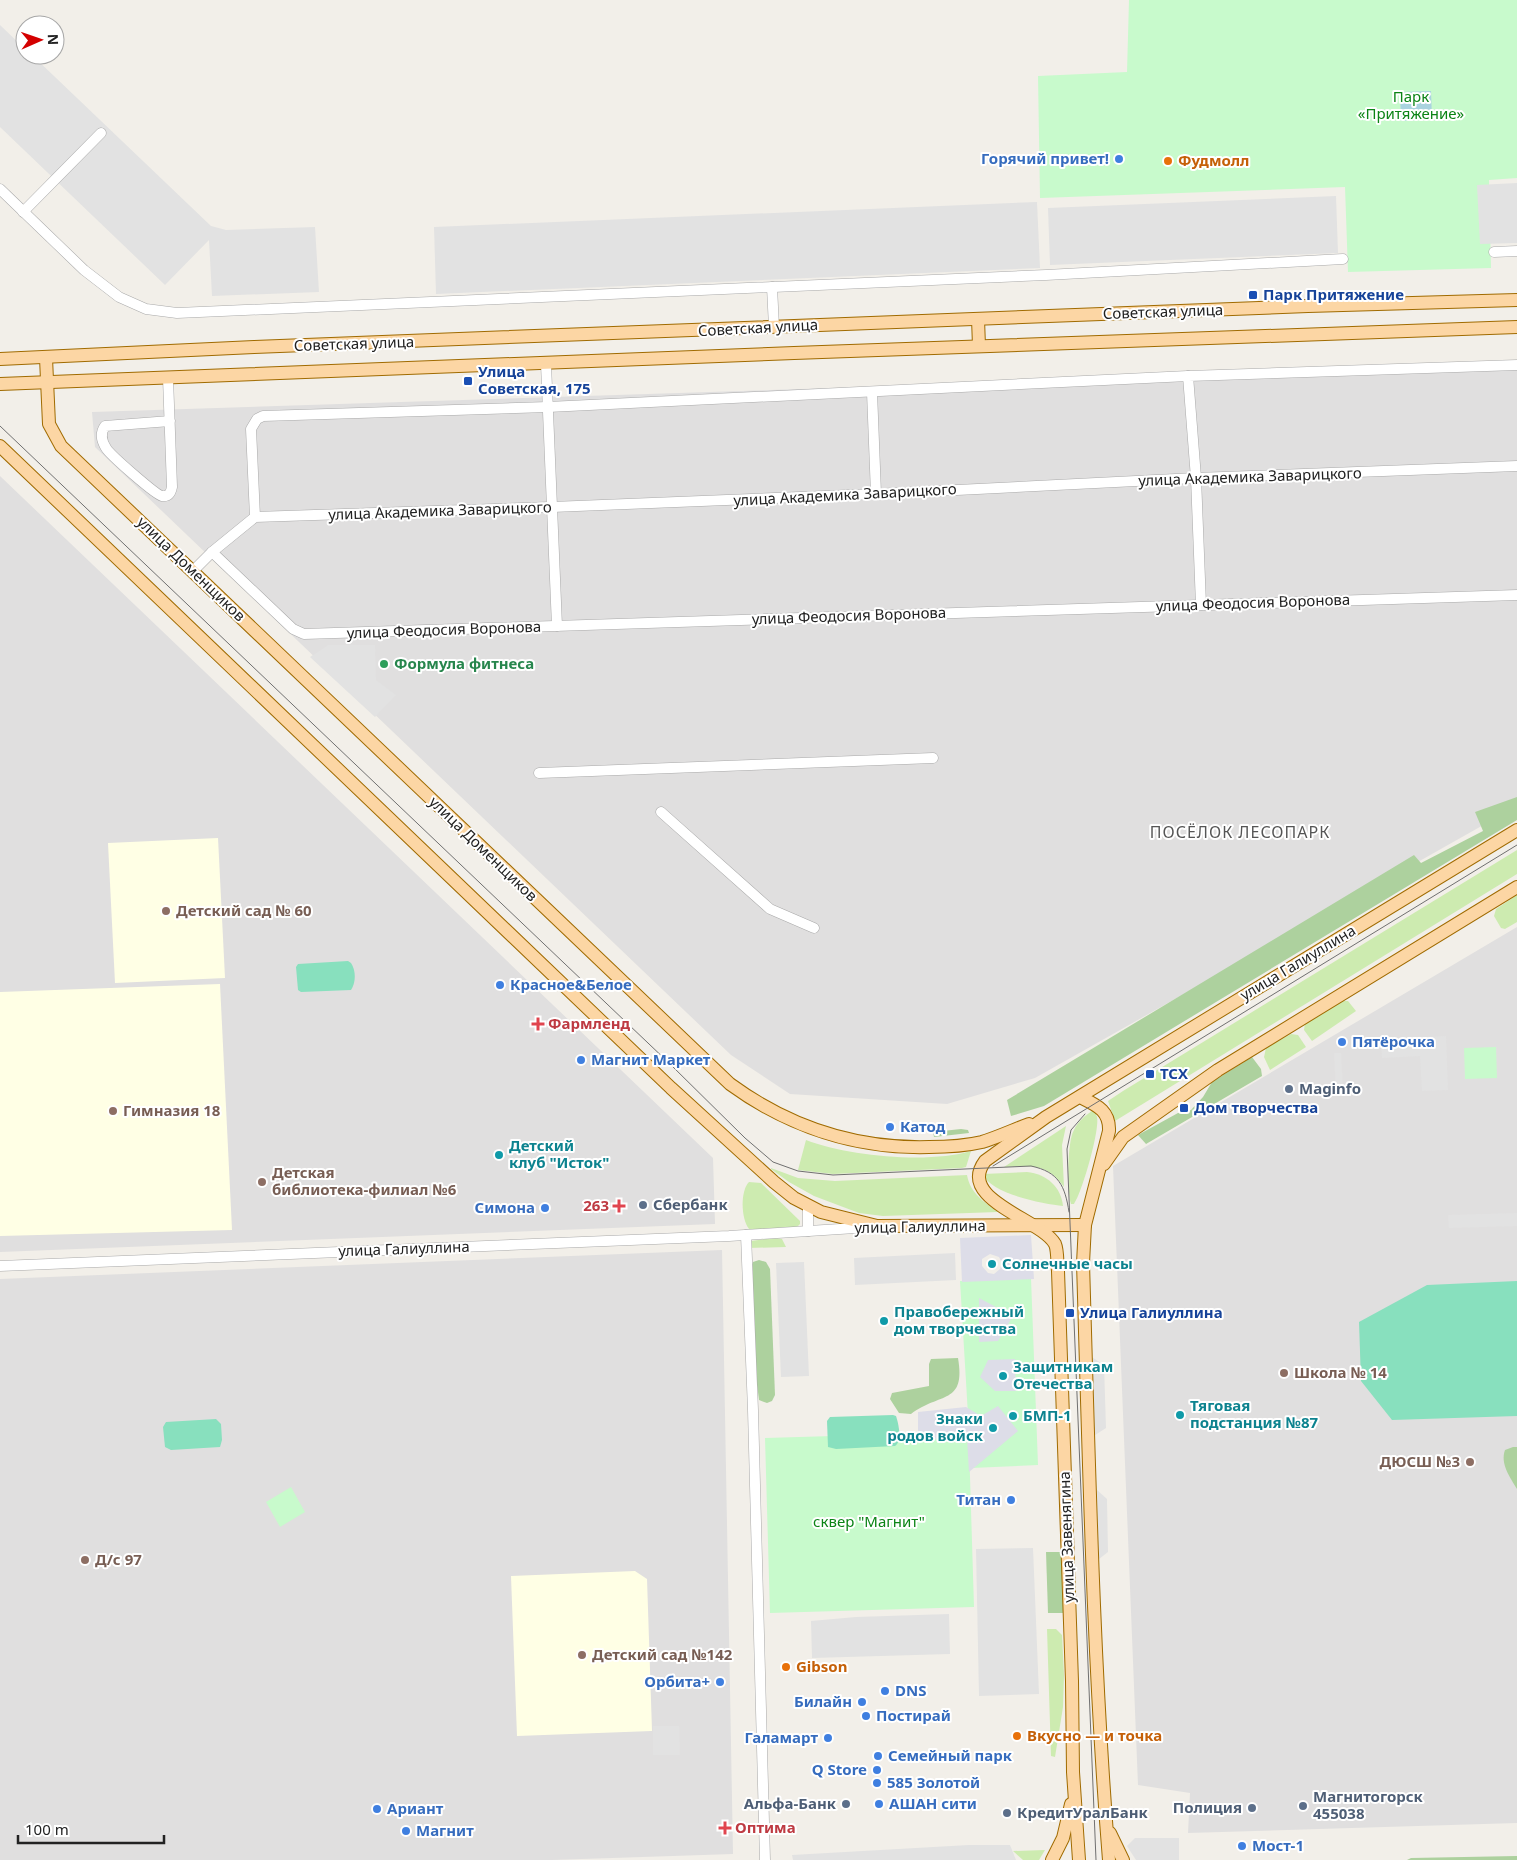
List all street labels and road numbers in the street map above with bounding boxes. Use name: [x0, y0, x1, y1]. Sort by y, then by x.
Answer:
street label: Советская улица: [1102, 299, 1223, 323]
street label: Советская улица: [697, 314, 819, 340]
street label: Советская улица: [293, 331, 414, 355]
street label: улица Академика Заварицкого: [1138, 462, 1362, 490]
street label: улица Академика Заварицкого: [733, 478, 957, 510]
street label: улица Академика Заварицкого: [328, 496, 552, 524]
street label: улица Доменщиков: [133, 511, 250, 625]
street label: улица Феодосия Воронова: [1155, 589, 1351, 615]
street label: улица Феодосия Воронова: [751, 602, 947, 628]
street label: улица Феодосия Воронова: [346, 616, 542, 642]
street label: улица Доменщиков: [425, 791, 542, 905]
street label: улица Галиуллина: [1236, 920, 1359, 1005]
street label: улица Галиуллина: [854, 1215, 986, 1237]
street label: улица Галиуллина: [338, 1236, 470, 1260]
street label: улица Завенягина: [1054, 1471, 1078, 1603]

